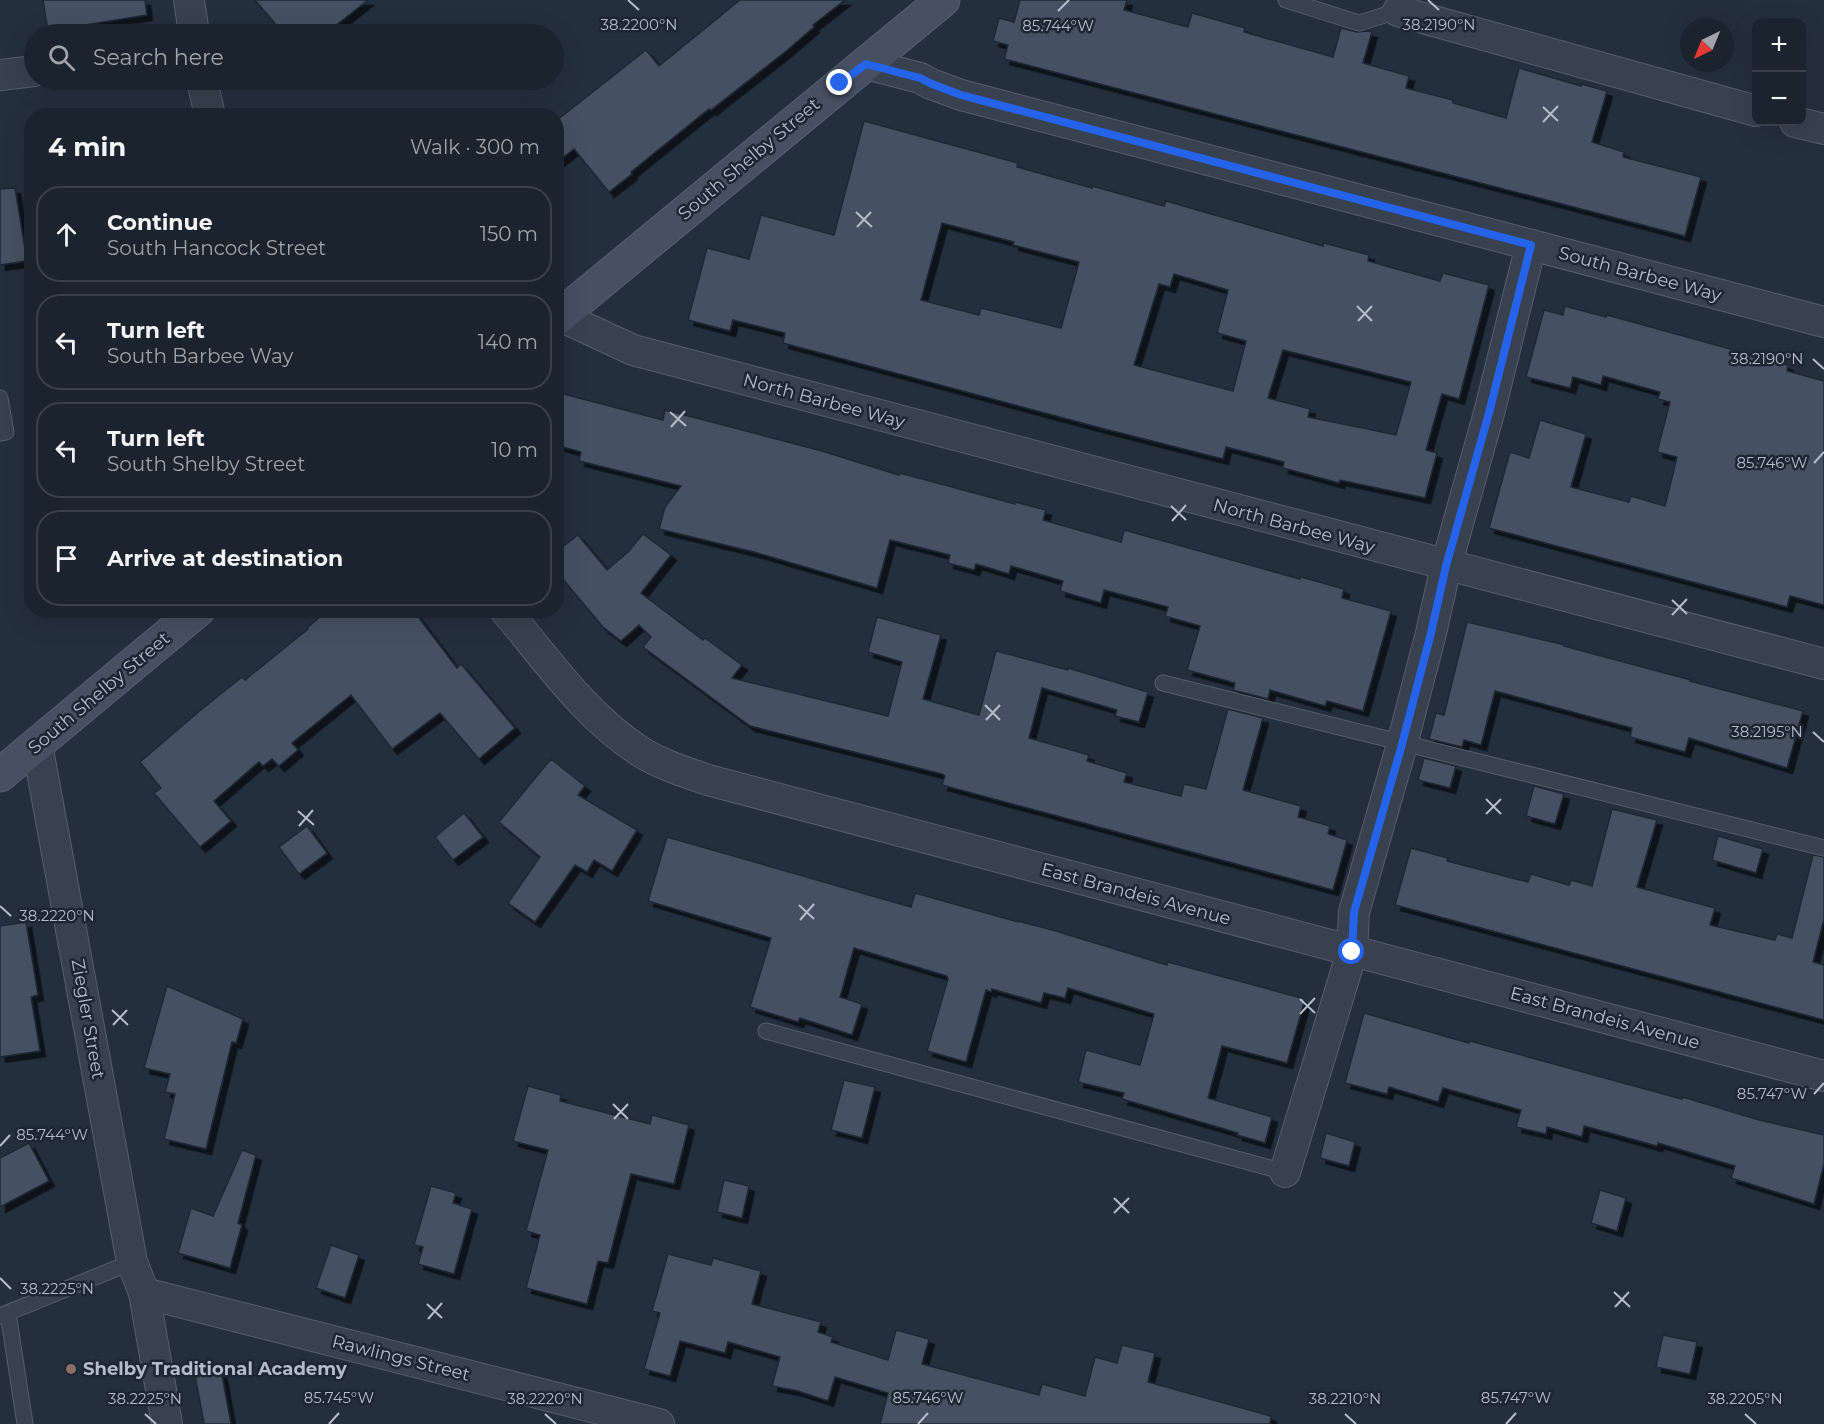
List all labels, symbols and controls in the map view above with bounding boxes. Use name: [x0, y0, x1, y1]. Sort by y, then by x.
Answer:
text: 38.2200°N: [601, 15, 677, 34]
text: 38.2190°N: [1402, 15, 1476, 34]
text: 85.744°W: [1022, 16, 1094, 35]
north arrow: [1680, 18, 1734, 72]
map controls: [1752, 18, 1806, 126]
button: +: [1752, 18, 1806, 72]
search box: [24, 24, 564, 90]
icon: search: [45, 41, 78, 74]
text: Search here: [93, 44, 224, 71]
route end: [826, 69, 852, 95]
button: −: [1752, 72, 1806, 126]
street label: South Shelby Street: [674, 93, 824, 225]
text: 4 min: [48, 131, 126, 163]
text: Walk · 300 m: [410, 135, 540, 159]
text: Continue: [107, 209, 213, 236]
icon: ahead: [50, 218, 83, 251]
text: 150 m: [480, 222, 538, 246]
text: South Hancock Street: [107, 236, 326, 260]
street label: South Barbee Way: [1556, 242, 1724, 306]
text: Turn left: [107, 317, 205, 344]
icon: left: [50, 326, 83, 359]
text: 140 m: [478, 330, 538, 354]
text: South Barbee Way: [107, 344, 293, 368]
text: 38.2190°N: [1730, 349, 1804, 368]
street label: North Barbee Way: [741, 369, 908, 433]
text: Turn left: [107, 425, 205, 452]
icon: left: [50, 434, 83, 467]
text: 10 m: [491, 438, 538, 462]
text: South Shelby Street: [107, 452, 305, 476]
text: 85.746°W: [1736, 453, 1808, 472]
street label: North Barbee Way: [1211, 494, 1378, 558]
icon: arrive: [50, 542, 83, 575]
text: Arrive at destination: [107, 545, 343, 572]
street label: South Shelby Street: [24, 627, 174, 759]
text: 38.2195°N: [1731, 722, 1803, 741]
street label: East Brandeis Avenue: [1039, 858, 1233, 930]
text: 38.2220°N: [19, 906, 95, 925]
route start: [1338, 938, 1364, 964]
street label: Ziegler Street: [67, 957, 109, 1081]
street label: East Brandeis Avenue: [1508, 982, 1702, 1054]
text: 85.747°W: [1737, 1084, 1808, 1103]
text: 85.744°W: [16, 1125, 88, 1144]
text: 38.2225°N: [20, 1279, 94, 1298]
street label: Rawlings Street: [330, 1330, 472, 1386]
place label: Shelby Traditional Academy: [83, 1358, 347, 1380]
marker: Shelby Traditional Academy: [64, 1362, 78, 1376]
text: 85.745°W: [304, 1388, 375, 1407]
text: 85.746°W: [892, 1388, 964, 1407]
text: 85.747°W: [1481, 1388, 1552, 1407]
text: 38.2225°N: [108, 1389, 182, 1408]
text: 38.2220°N: [507, 1389, 583, 1408]
text: 38.2210°N: [1309, 1389, 1381, 1408]
text: 38.2205°N: [1707, 1389, 1783, 1408]

